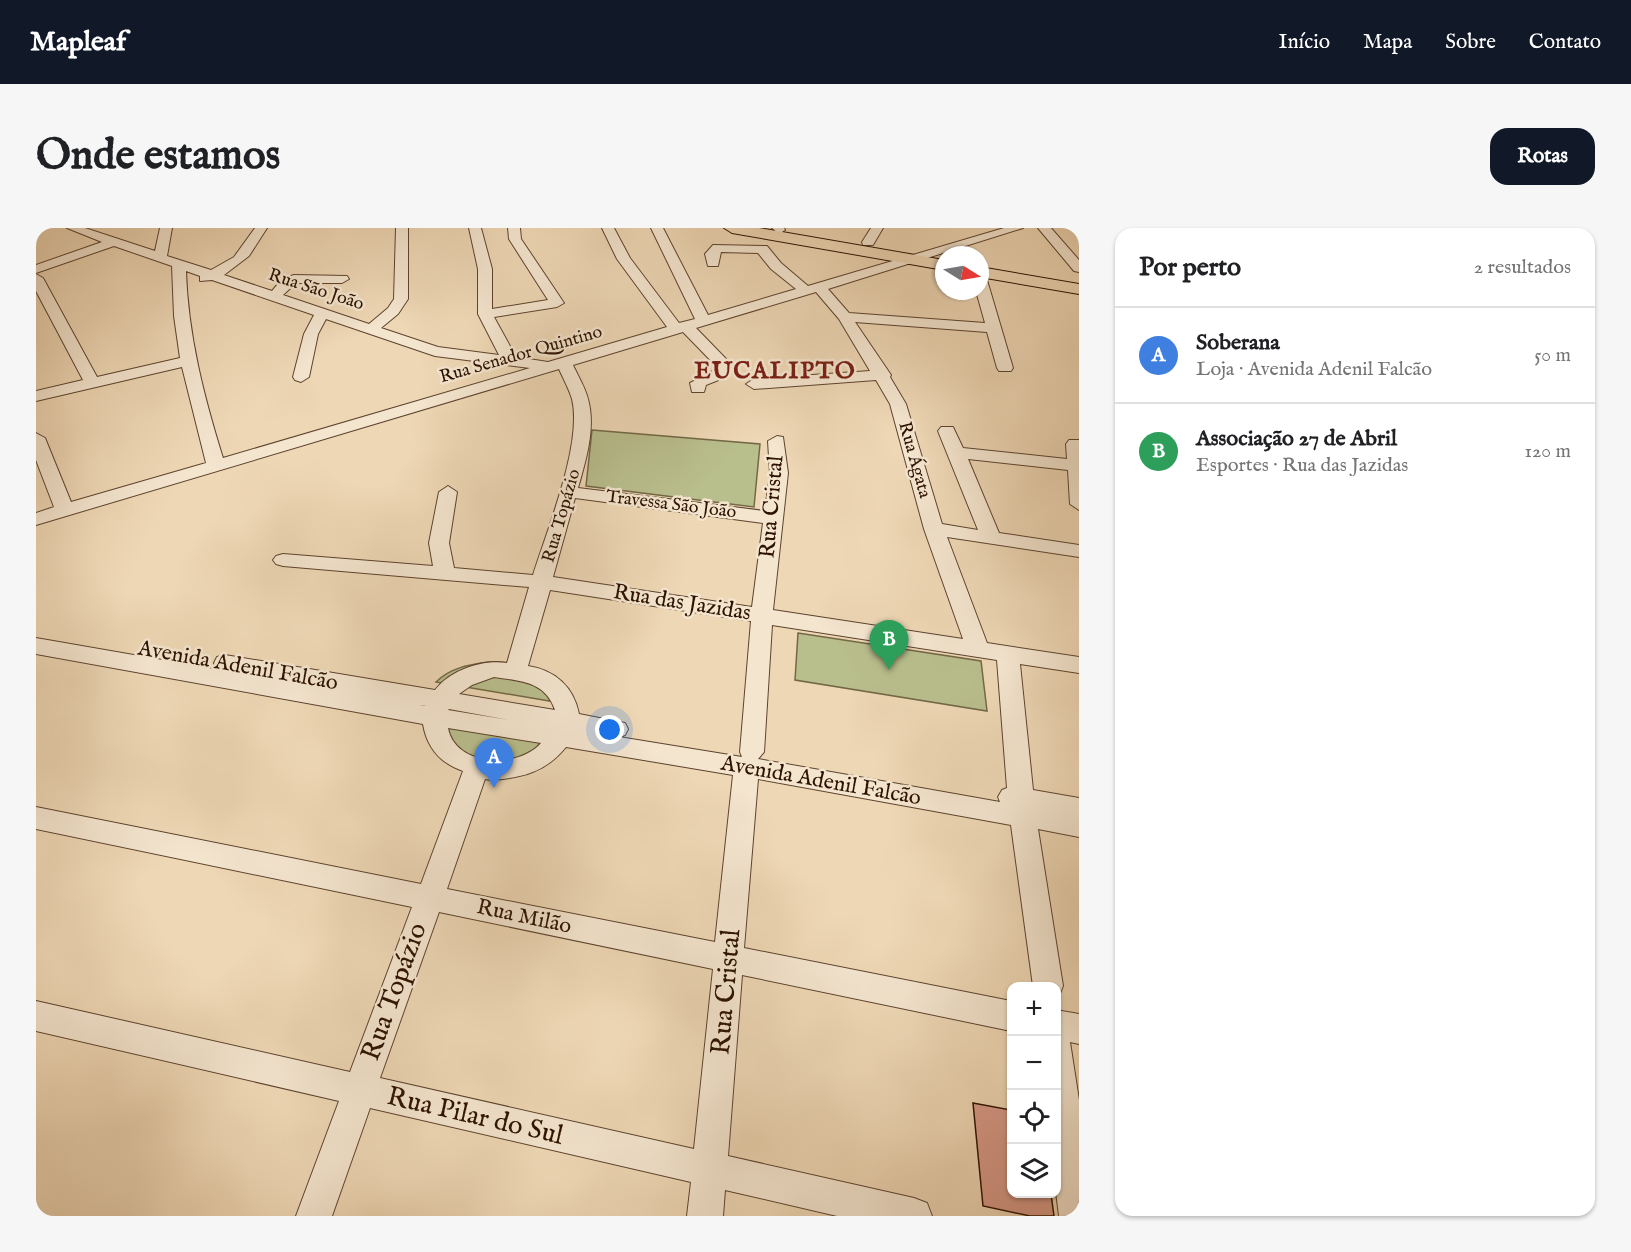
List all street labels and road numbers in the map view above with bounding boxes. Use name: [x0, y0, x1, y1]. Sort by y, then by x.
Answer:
street label: Rua São João: [265, 264, 367, 316]
street label: Rua Senador Quintino: [437, 321, 605, 389]
street label: Rua Ágata: [892, 419, 938, 501]
street label: Rua Cristal: [754, 455, 790, 559]
street label: Rua Topázio: [538, 466, 586, 565]
street label: Travessa São João: [605, 486, 738, 524]
street label: Rua das Jazidas: [611, 578, 753, 628]
street label: Avenida Adenil Falcão: [135, 634, 340, 697]
street label: Avenida Adenil Falcão: [718, 749, 923, 812]
street label: Rua Milão: [474, 893, 574, 941]
street label: Rua Topázio: [354, 918, 436, 1066]
street label: Rua Cristal: [705, 927, 749, 1056]
street label: Rua Pilar do Sul: [384, 1080, 567, 1154]

